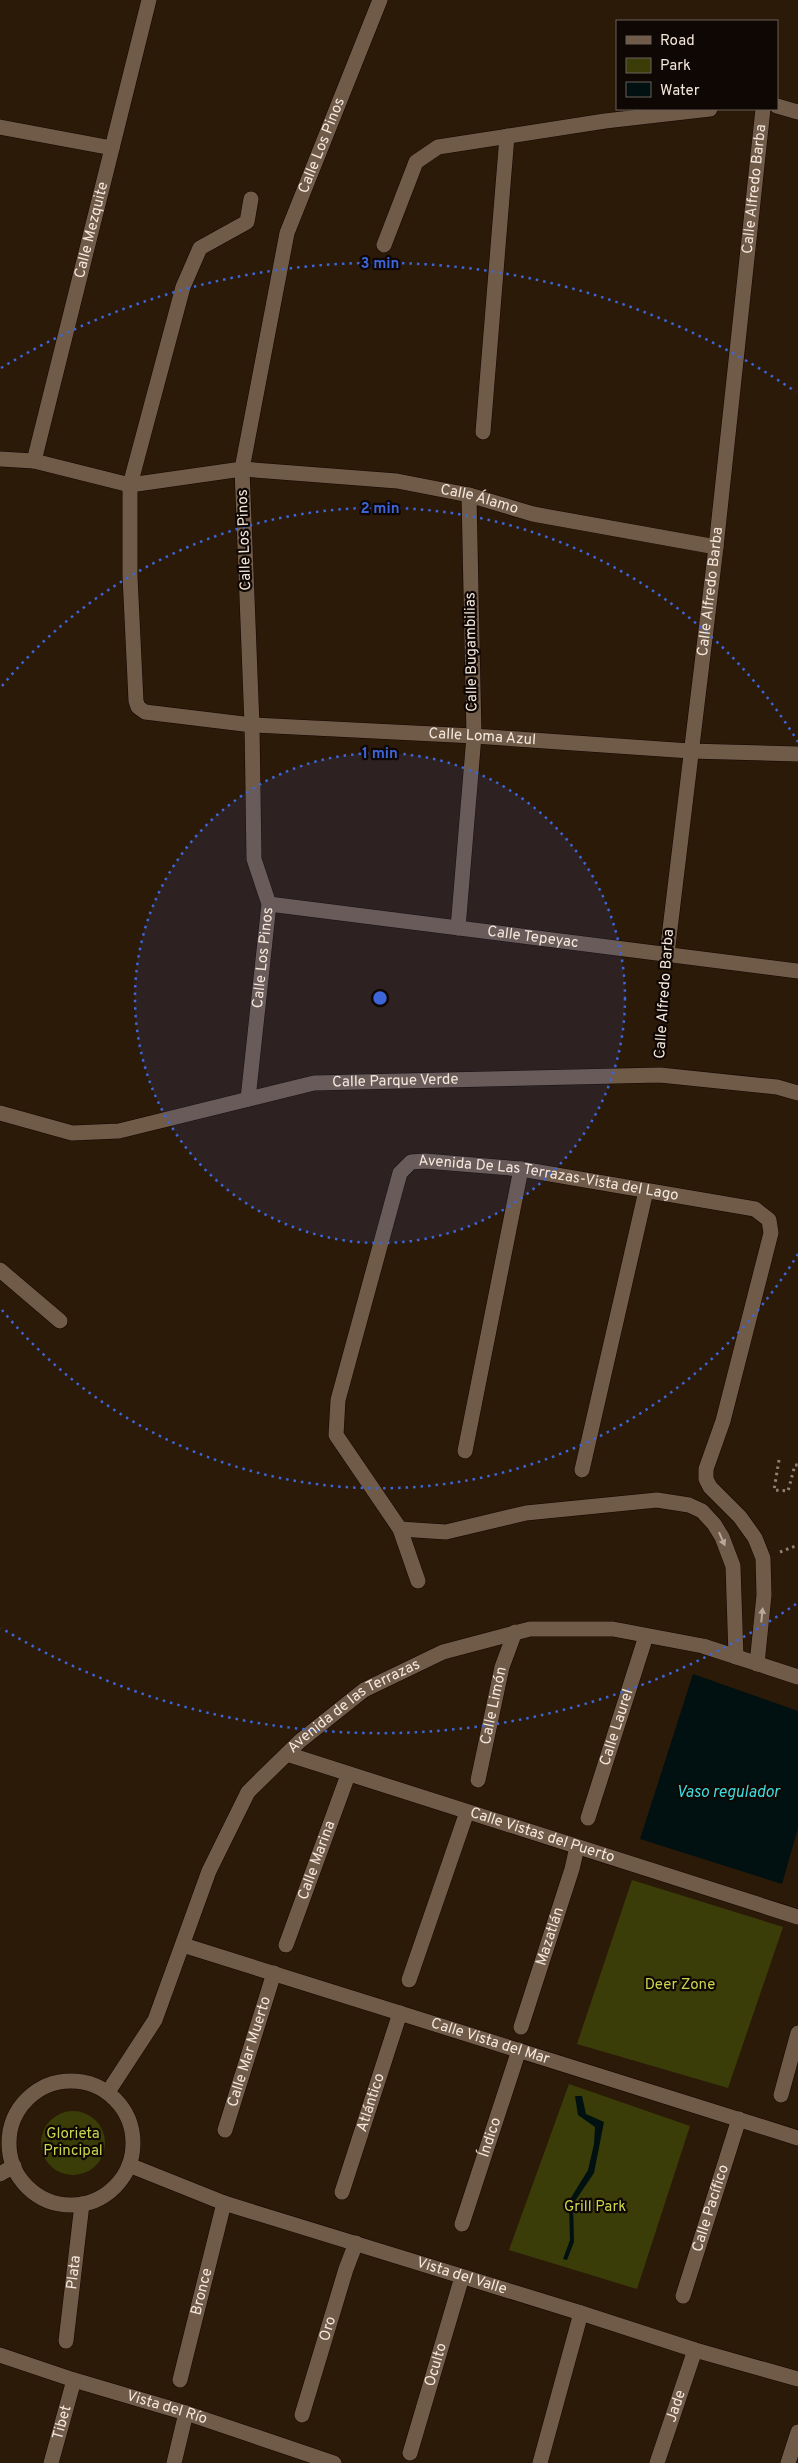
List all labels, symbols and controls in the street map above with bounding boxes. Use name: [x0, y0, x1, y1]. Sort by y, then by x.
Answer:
legend: [616, 20, 778, 110]
text: Road: [660, 32, 695, 51]
text: Park: [660, 57, 691, 76]
text: Water: [660, 82, 700, 101]
street label: Calle Los Pinos: [294, 95, 349, 196]
street label: Calle Alfredo Barba: [738, 123, 771, 255]
street label: Calle Mezquite: [70, 180, 113, 280]
text: 3 min: [360, 255, 400, 274]
street label: Calle Álamo: [439, 480, 521, 519]
street label: Calle Los Pinos: [234, 489, 256, 591]
text: 2 min: [360, 500, 400, 519]
street label: Calle Alfredo Barba: [693, 526, 728, 657]
street label: Calle Bugambilias: [461, 592, 483, 712]
street label: Calle Loma Azul: [428, 724, 537, 750]
text: 1 min: [362, 745, 398, 764]
street label: Calle Los Pinos: [248, 906, 278, 1009]
street label: Calle Tepeyac: [486, 922, 580, 953]
street label: Calle Alfredo Barba: [651, 928, 679, 1060]
centre of rings: [371, 989, 389, 1007]
street label: Calle Parque Verde: [332, 1070, 459, 1092]
street label: Avenida De Las Terrazas-Vista del Lago: [418, 1151, 680, 1205]
one-way arrow: [718, 1532, 726, 1546]
one-way arrow: [758, 1607, 766, 1623]
street label: Avenida de las Terrazas: [284, 1655, 423, 1757]
street label: Calle Limón: [476, 1665, 511, 1746]
street label: Calle Laurel: [596, 1687, 638, 1768]
water label: Vaso regulador: [676, 1783, 782, 1803]
street label: Calle Vistas del Puerto: [468, 1803, 617, 1867]
street label: Calle Marina: [294, 1818, 340, 1903]
street label: Mazatlán: [532, 1905, 569, 1968]
park label: Deer Zone: [645, 1976, 715, 1995]
street label: Calle Mar Muerto: [223, 1994, 276, 2109]
street label: Calle Vista del Mar: [428, 2014, 552, 2069]
street label: Atlántico: [353, 2071, 389, 2134]
street label: Índico: [474, 2115, 506, 2160]
park label: Glorieta Principal: [43, 2125, 103, 2161]
street label: Calle Pacífico: [688, 2162, 733, 2254]
park label: Grill Park: [564, 2198, 626, 2217]
street label: Vista del Valle: [414, 2253, 509, 2299]
street label: Plata: [63, 2254, 85, 2291]
street label: Bronce: [187, 2266, 217, 2317]
street label: Oro: [315, 2314, 341, 2343]
street label: Oculto: [421, 2341, 451, 2389]
street label: Vista del Río: [124, 2386, 210, 2429]
street label: Jade: [662, 2388, 690, 2425]
street label: Tibet: [48, 2403, 76, 2442]

